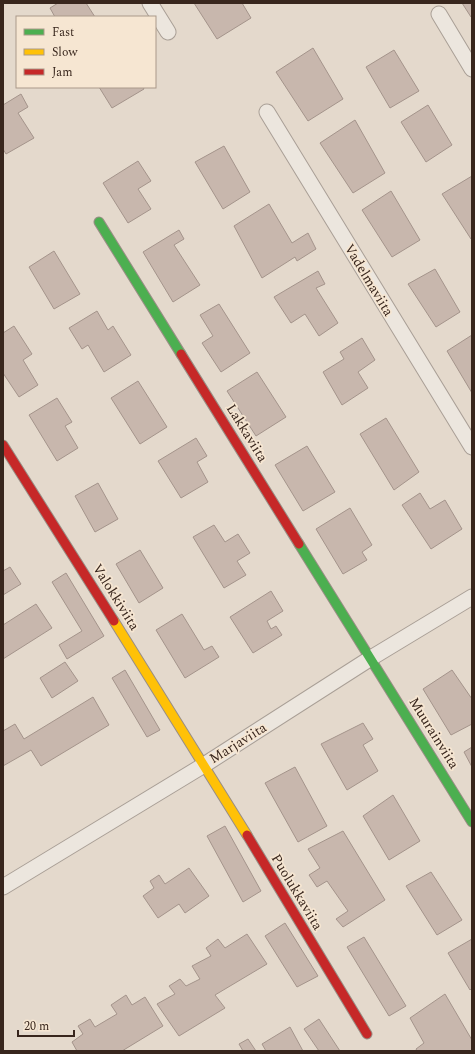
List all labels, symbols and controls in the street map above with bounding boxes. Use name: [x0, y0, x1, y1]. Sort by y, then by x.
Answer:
legend: [16, 16, 156, 88]
text: Fast: [52, 23, 74, 42]
text: Slow: [52, 43, 78, 62]
text: Jam: [52, 63, 73, 82]
street label: Vadelmaviita: [339, 240, 399, 320]
street label: Lakkaviita: [221, 400, 273, 466]
street label: Valokkiviita: [87, 560, 145, 634]
street label: Muurainviita: [404, 693, 465, 773]
street label: Marjaviita: [205, 717, 271, 769]
street label: Puolukkaviita: [266, 850, 328, 934]
scale bar: [18, 1012, 74, 1038]
text: 20 m: [24, 1017, 49, 1036]

